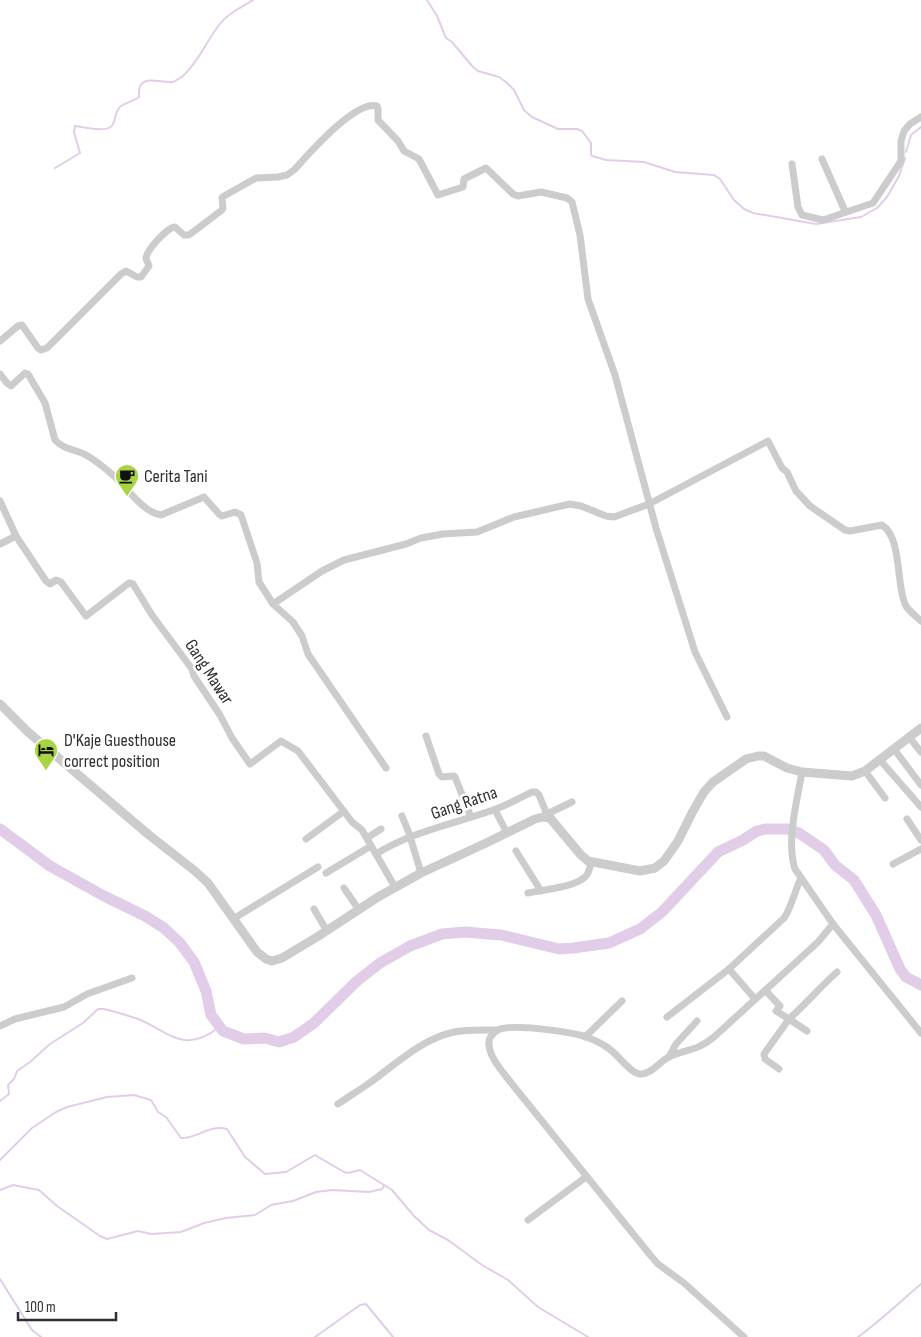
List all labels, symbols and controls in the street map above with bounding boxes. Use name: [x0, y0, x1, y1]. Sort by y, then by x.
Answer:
cafe icon: Cerita Tani: [114, 463, 140, 497]
place label: Cerita Tani: [144, 466, 208, 487]
street label: Gang Mawar: [180, 636, 238, 708]
place label: D'Kaje Guesthouse correct position: [64, 730, 176, 772]
hotel icon: D'Kaje Guesthouse correct position: [33, 737, 59, 771]
street label: Gang Ratna: [428, 782, 500, 824]
scale bar: [18, 1290, 115, 1322]
text: 100 m: [25, 1298, 56, 1317]

